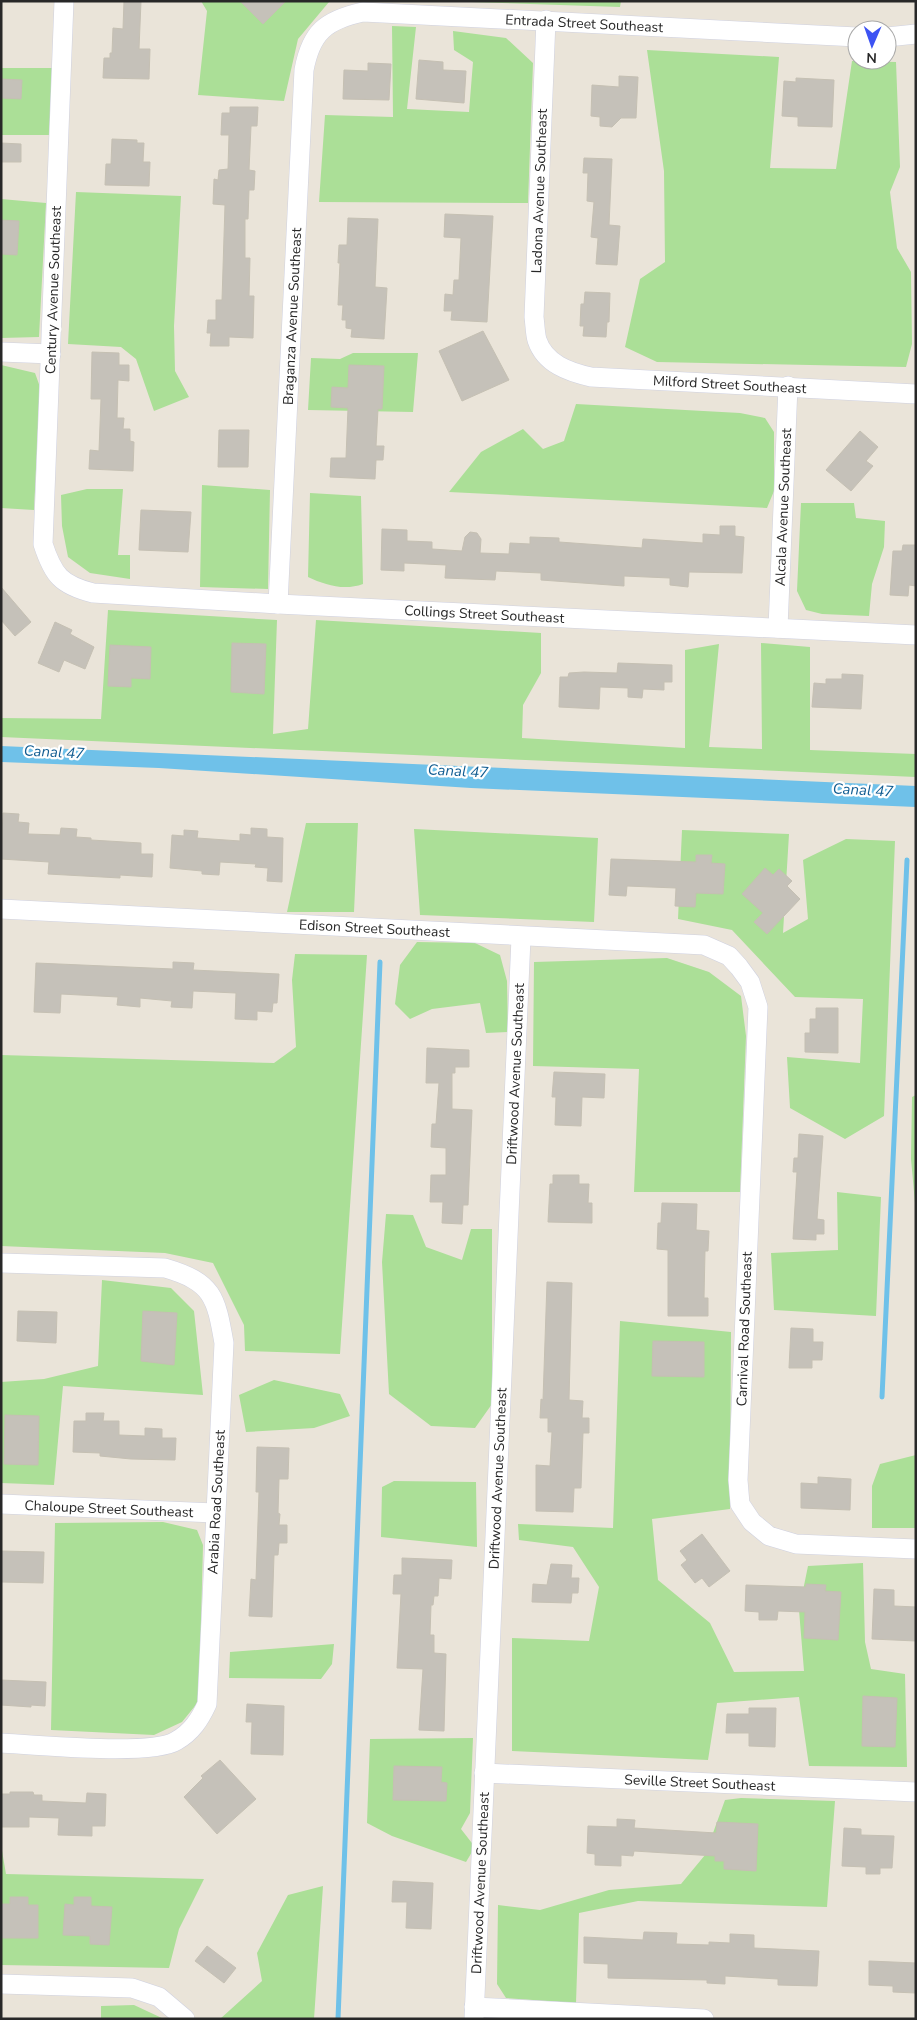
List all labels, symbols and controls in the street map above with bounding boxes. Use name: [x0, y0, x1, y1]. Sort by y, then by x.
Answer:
street label: Entrada Street Southeast: [505, 10, 664, 37]
north arrow: [847, 20, 897, 70]
text: N: [866, 48, 877, 67]
street label: Ladona Avenue Southeast: [527, 108, 552, 274]
street label: Century Avenue Southeast: [41, 206, 66, 374]
street label: Braganza Avenue Southeast: [279, 227, 306, 406]
street label: Milford Street Southeast: [652, 371, 807, 398]
street label: Alcala Avenue Southeast: [771, 428, 796, 587]
street label: Collings Street Southeast: [404, 601, 565, 628]
water label: Canal 47: [23, 740, 86, 764]
water label: Canal 47: [427, 759, 490, 783]
water label: Canal 47: [832, 778, 895, 802]
street label: Edison Street Southeast: [299, 915, 451, 942]
street label: Driftwood Avenue Southeast: [502, 983, 529, 1165]
street label: Carnival Road Southeast: [732, 1251, 757, 1407]
street label: Driftwood Avenue Southeast: [485, 1387, 511, 1570]
street label: Arabia Road Southeast: [203, 1429, 230, 1575]
street label: Chaloupe Street Southeast: [24, 1496, 194, 1522]
street label: Seville Street Southeast: [624, 1770, 776, 1796]
street label: Driftwood Avenue Southeast: [467, 1792, 494, 1974]

